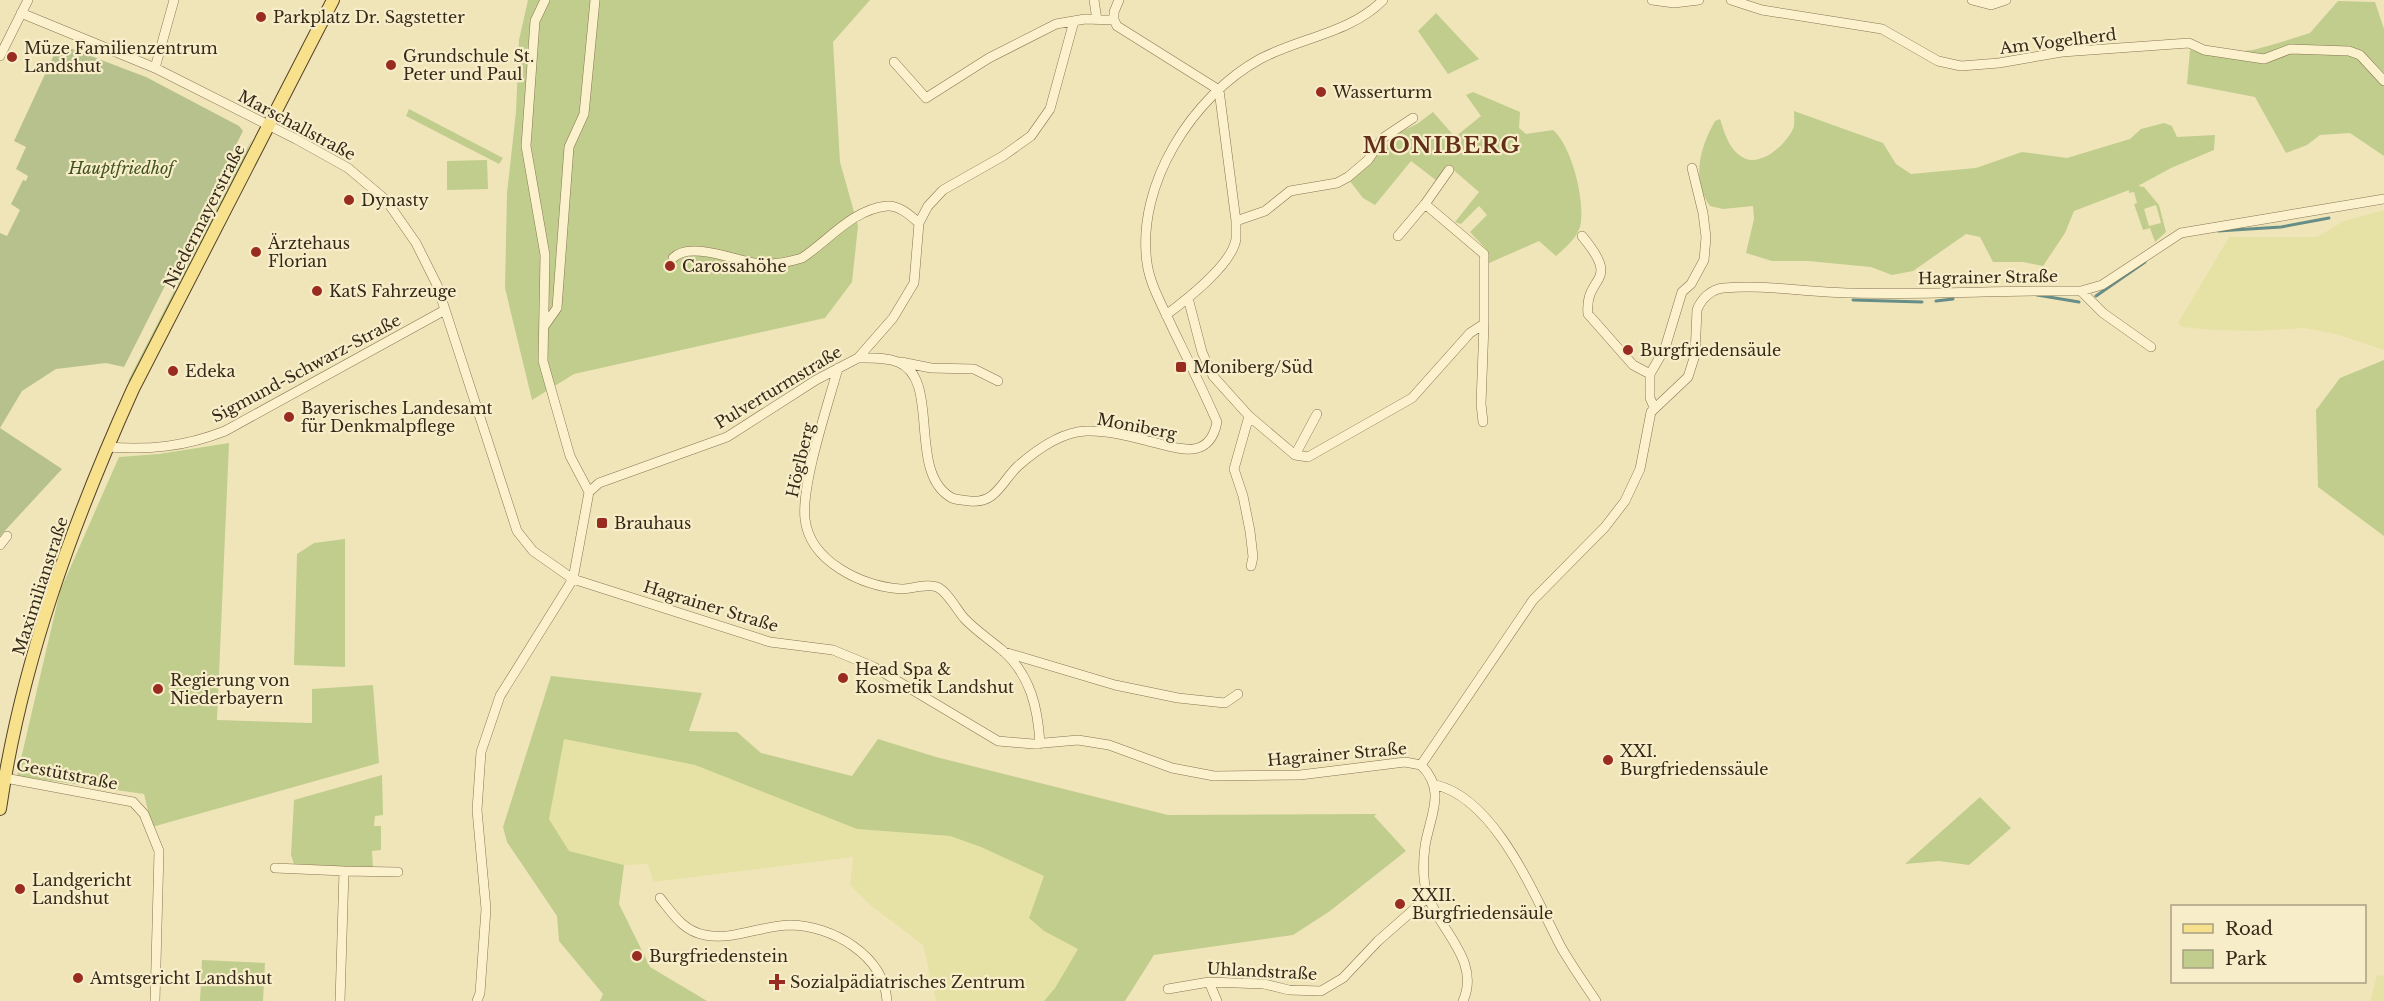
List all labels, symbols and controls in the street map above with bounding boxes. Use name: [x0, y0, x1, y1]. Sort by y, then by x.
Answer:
place label: Parkplatz Dr. Sagstetter: [273, 7, 465, 27]
marker: Parkplatz Dr. Sagstetter: [254, 10, 268, 24]
street label: Am Vogelherd: [1998, 24, 2118, 58]
place label: Müze Familienzentrum Landshut: [24, 38, 218, 76]
place label: Grundschule St. Peter und Paul: [403, 46, 534, 84]
marker: Müze Familienzentrum Landshut: [5, 50, 19, 64]
marker: Grundschule St. Peter und Paul: [384, 58, 398, 72]
place label: Wasserturm: [1332, 82, 1432, 102]
marker: Wasserturm: [1314, 85, 1328, 99]
street label: Marschallstraße: [235, 86, 359, 164]
district label: MONIBERG: [1363, 132, 1521, 159]
street label: Niedermayerstraße: [159, 141, 249, 291]
park label: Hauptfriedhof: [67, 158, 177, 178]
place label: Dynasty: [361, 190, 430, 210]
marker: Dynasty: [342, 193, 356, 207]
place label: Ärztehaus Florian: [267, 233, 350, 271]
marker: Ärztehaus Florian: [249, 245, 263, 259]
place label: Carossahöhe: [682, 256, 787, 276]
marker: Carossahöhe: [663, 259, 677, 273]
street label: Hagrainer Straße: [1918, 266, 2058, 288]
place label: KatS Fahrzeuge: [329, 281, 456, 301]
marker: KatS Fahrzeuge: [310, 284, 324, 298]
street label: Sigmund-Schwarz-Straße: [208, 310, 404, 426]
place label: Burgfriedensäule: [1640, 340, 1781, 360]
street label: Pulverturmstraße: [711, 341, 845, 433]
marker: Burgfriedensäule: [1621, 343, 1635, 357]
place label: Moniberg/Süd: [1193, 357, 1313, 377]
marker: Moniberg/Süd: [1174, 360, 1188, 374]
place label: Edeka: [185, 361, 235, 381]
marker: Edeka: [166, 364, 180, 378]
place label: Bayerisches Landesamt für Denkmalpflege: [301, 398, 493, 436]
street label: Moniberg: [1095, 408, 1179, 444]
marker: Bayerisches Landesamt für Denkmalpflege: [282, 410, 296, 424]
street label: Höglberg: [782, 420, 818, 500]
place label: Brauhaus: [614, 513, 691, 533]
street label: Maximilianstraße: [8, 514, 72, 658]
marker: Brauhaus: [595, 516, 609, 530]
street label: Hagrainer Straße: [641, 576, 781, 636]
place label: Head Spa & Kosmetik Landshut: [855, 659, 1014, 697]
place label: Regierung von Niederbayern: [170, 670, 290, 708]
marker: Head Spa & Kosmetik Landshut: [836, 671, 850, 685]
marker: Regierung von Niederbayern: [151, 682, 165, 696]
street label: Hagrainer Straße: [1266, 738, 1408, 770]
place label: XXI. Burgfriedenssäule: [1620, 741, 1768, 779]
marker: XXI. Burgfriedenssäule: [1601, 753, 1615, 767]
street label: Gestütstraße: [14, 754, 120, 794]
place label: Landgericht Landshut: [32, 870, 132, 908]
marker: Landgericht Landshut: [13, 882, 27, 896]
place label: XXII. Burgfriedensäule: [1412, 885, 1553, 923]
marker: XXII. Burgfriedensäule: [1393, 897, 1407, 911]
legend: [2171, 905, 2366, 983]
text: Road: [2225, 918, 2273, 940]
place label: Burgfriedenstein: [649, 946, 788, 966]
text: Park: [2225, 948, 2267, 970]
marker: Burgfriedenstein: [630, 949, 644, 963]
street label: Uhlandstraße: [1206, 958, 1318, 984]
place label: Amtsgericht Landshut: [89, 968, 272, 988]
marker: Amtsgericht Landshut: [71, 971, 85, 985]
place label: Sozialpädiatrisches Zentrum: [790, 972, 1025, 992]
marker: Sozialpädiatrisches Zentrum: [768, 973, 786, 991]

